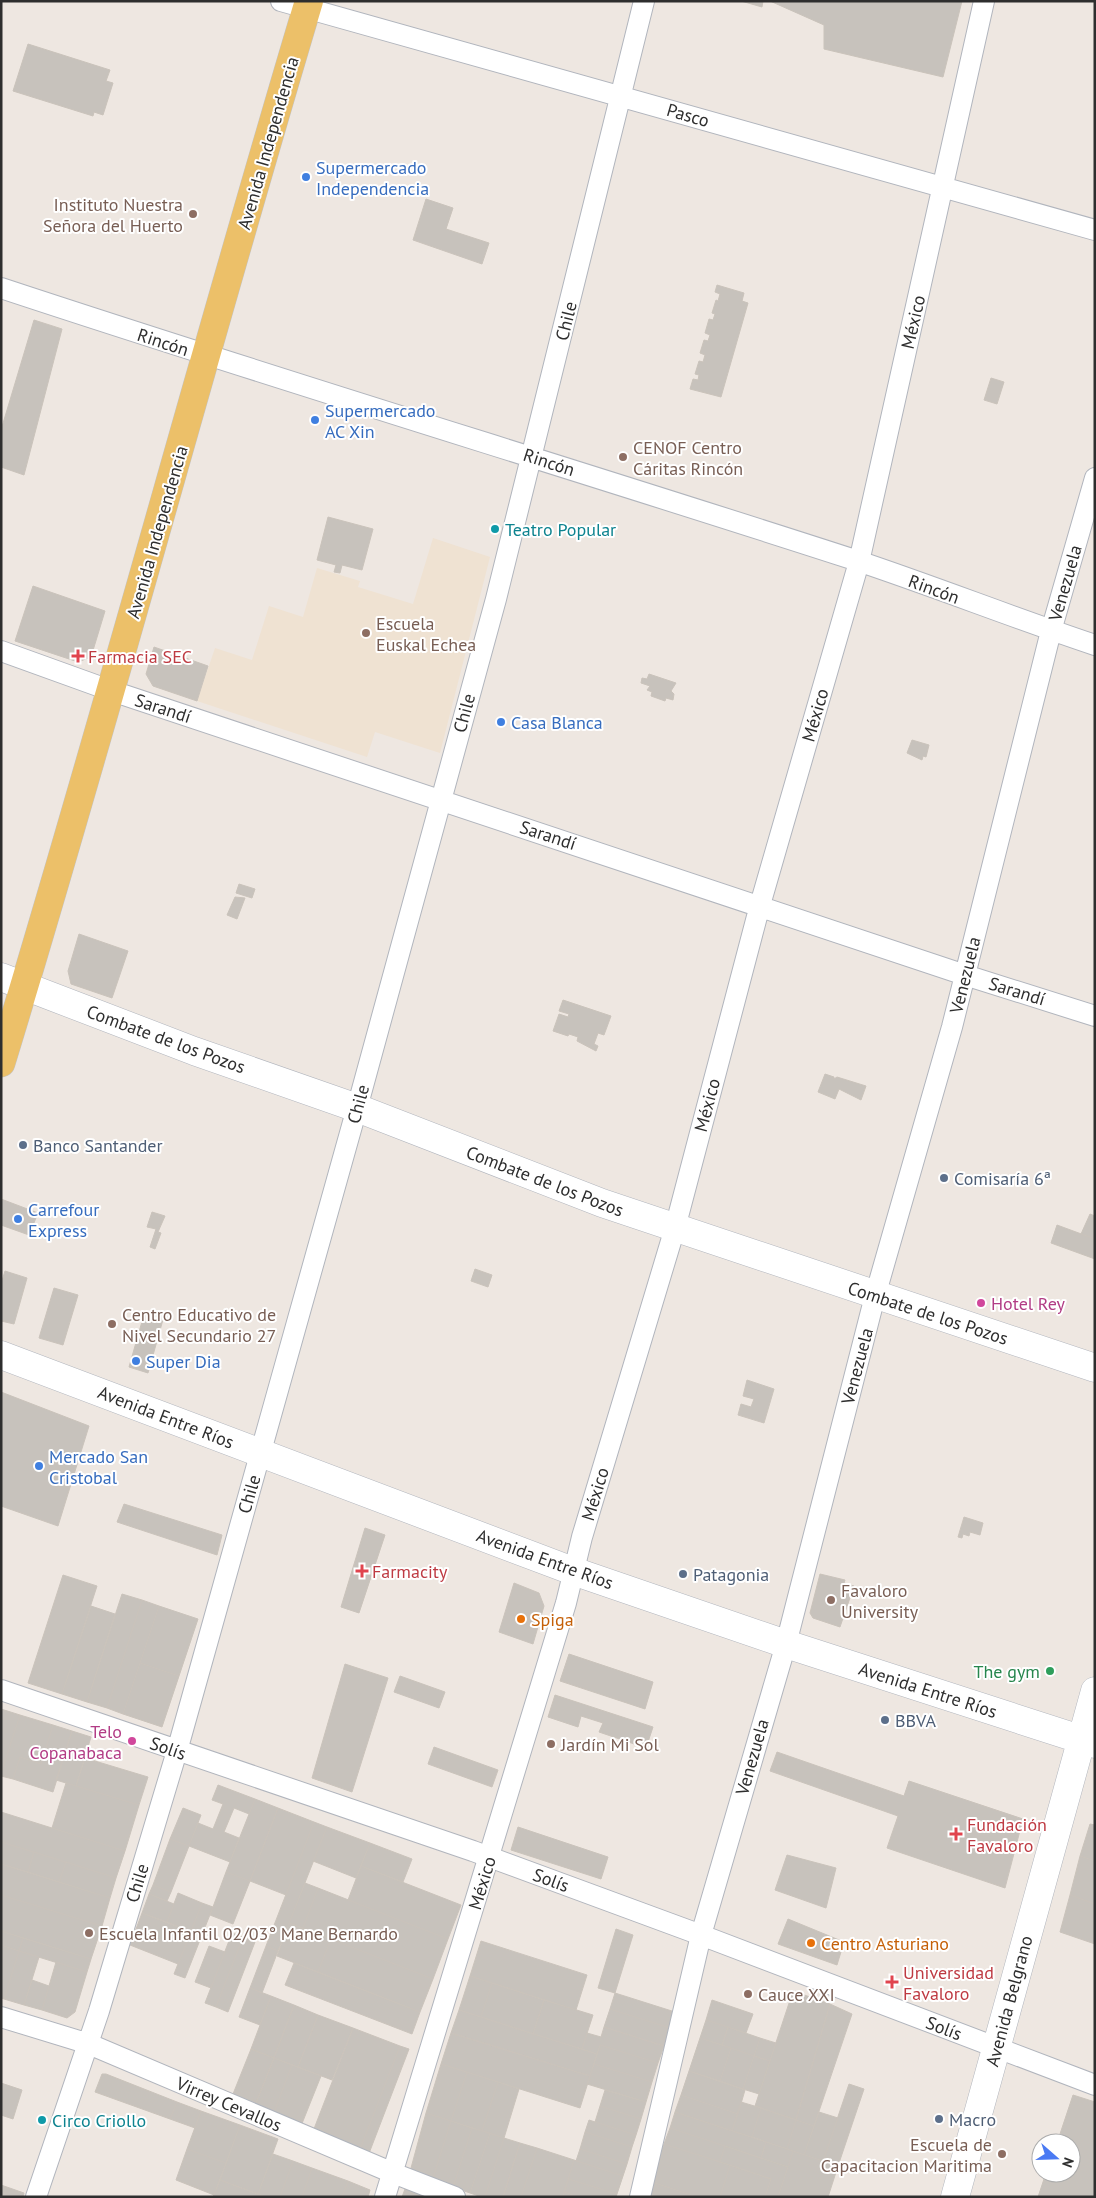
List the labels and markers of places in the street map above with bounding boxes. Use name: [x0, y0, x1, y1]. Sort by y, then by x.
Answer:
place label: Supermercado Independencia: [316, 156, 429, 200]
marker: Supermercado Independencia: [300, 171, 312, 183]
place label: Instituto Nuestra Señora del Huerto: [43, 193, 183, 237]
marker: Instituto Nuestra Señora del Huerto: [187, 208, 199, 220]
place label: Supermercado AC Xin: [325, 399, 436, 443]
marker: Supermercado AC Xin: [309, 414, 321, 426]
place label: CENOF Centro Cáritas Rincón: [633, 436, 743, 480]
marker: CENOF Centro Cáritas Rincón: [617, 451, 629, 463]
place label: Teatro Popular: [505, 518, 616, 541]
marker: Teatro Popular: [489, 523, 501, 535]
place label: Escuela Euskal Echea: [376, 612, 476, 656]
marker: Escuela Euskal Echea: [360, 627, 372, 639]
place label: Farmacia SEC: [88, 645, 192, 668]
marker: Farmacia SEC: [72, 650, 84, 662]
place label: Casa Blanca: [511, 711, 603, 734]
marker: Casa Blanca: [495, 716, 507, 728]
place label: Banco Santander: [33, 1134, 163, 1157]
marker: Banco Santander: [17, 1139, 29, 1151]
place label: Comisaría 6ª: [954, 1167, 1051, 1190]
marker: Comisaría 6ª: [938, 1172, 950, 1184]
place label: Carrefour Express: [28, 1198, 99, 1242]
marker: Carrefour Express: [12, 1213, 24, 1225]
place label: Hotel Rey: [991, 1292, 1065, 1315]
marker: Hotel Rey: [975, 1297, 987, 1309]
place label: Centro Educativo de Nivel Secundario 27: [122, 1303, 276, 1347]
marker: Centro Educativo de Nivel Secundario 27: [106, 1318, 118, 1330]
place label: Super Dia: [146, 1350, 221, 1373]
marker: Super Dia: [130, 1355, 142, 1367]
place label: Mercado San Cristobal: [49, 1445, 148, 1489]
marker: Mercado San Cristobal: [33, 1460, 45, 1472]
place label: Farmacity: [372, 1560, 448, 1583]
place label: Patagonia: [693, 1563, 769, 1586]
marker: Farmacity: [356, 1565, 368, 1577]
marker: Patagonia: [677, 1568, 689, 1580]
place label: Favaloro University: [841, 1579, 919, 1623]
marker: Favaloro University: [825, 1594, 837, 1606]
place label: Spiga: [531, 1608, 574, 1631]
marker: Spiga: [515, 1613, 527, 1625]
place label: The gym: [974, 1660, 1040, 1683]
marker: The gym: [1044, 1665, 1056, 1677]
place label: BBVA: [895, 1709, 936, 1732]
marker: BBVA: [879, 1714, 891, 1726]
place label: Telo Copanabaca: [30, 1720, 122, 1764]
place label: Jardín Mi Sol: [560, 1733, 660, 1756]
marker: Telo Copanabaca: [126, 1735, 138, 1747]
marker: Jardín Mi Sol: [545, 1738, 557, 1750]
place label: Fundación Favaloro: [967, 1813, 1047, 1857]
marker: Fundación Favaloro: [949, 1827, 963, 1841]
place label: Escuela Infantil 02/03° Mane Bernardo: [99, 1922, 398, 1945]
marker: Escuela Infantil 02/03° Mane Bernardo: [83, 1927, 95, 1939]
place label: Centro Asturiano: [821, 1932, 949, 1955]
marker: Centro Asturiano: [805, 1937, 817, 1949]
place label: Universidad Favaloro: [903, 1961, 994, 2005]
marker: Universidad Favaloro: [885, 1975, 899, 1989]
place label: Cauce XXI: [758, 1983, 835, 2006]
marker: Cauce XXI: [742, 1988, 754, 2000]
place label: Macro: [949, 2108, 996, 2131]
place label: Circo Criollo: [52, 2109, 146, 2132]
marker: Macro: [933, 2113, 945, 2125]
marker: Circo Criollo: [36, 2114, 48, 2126]
place label: Escuela de Capacitacion Maritima: [821, 2133, 992, 2177]
marker: Escuela de Capacitacion Maritima: [996, 2148, 1008, 2160]

